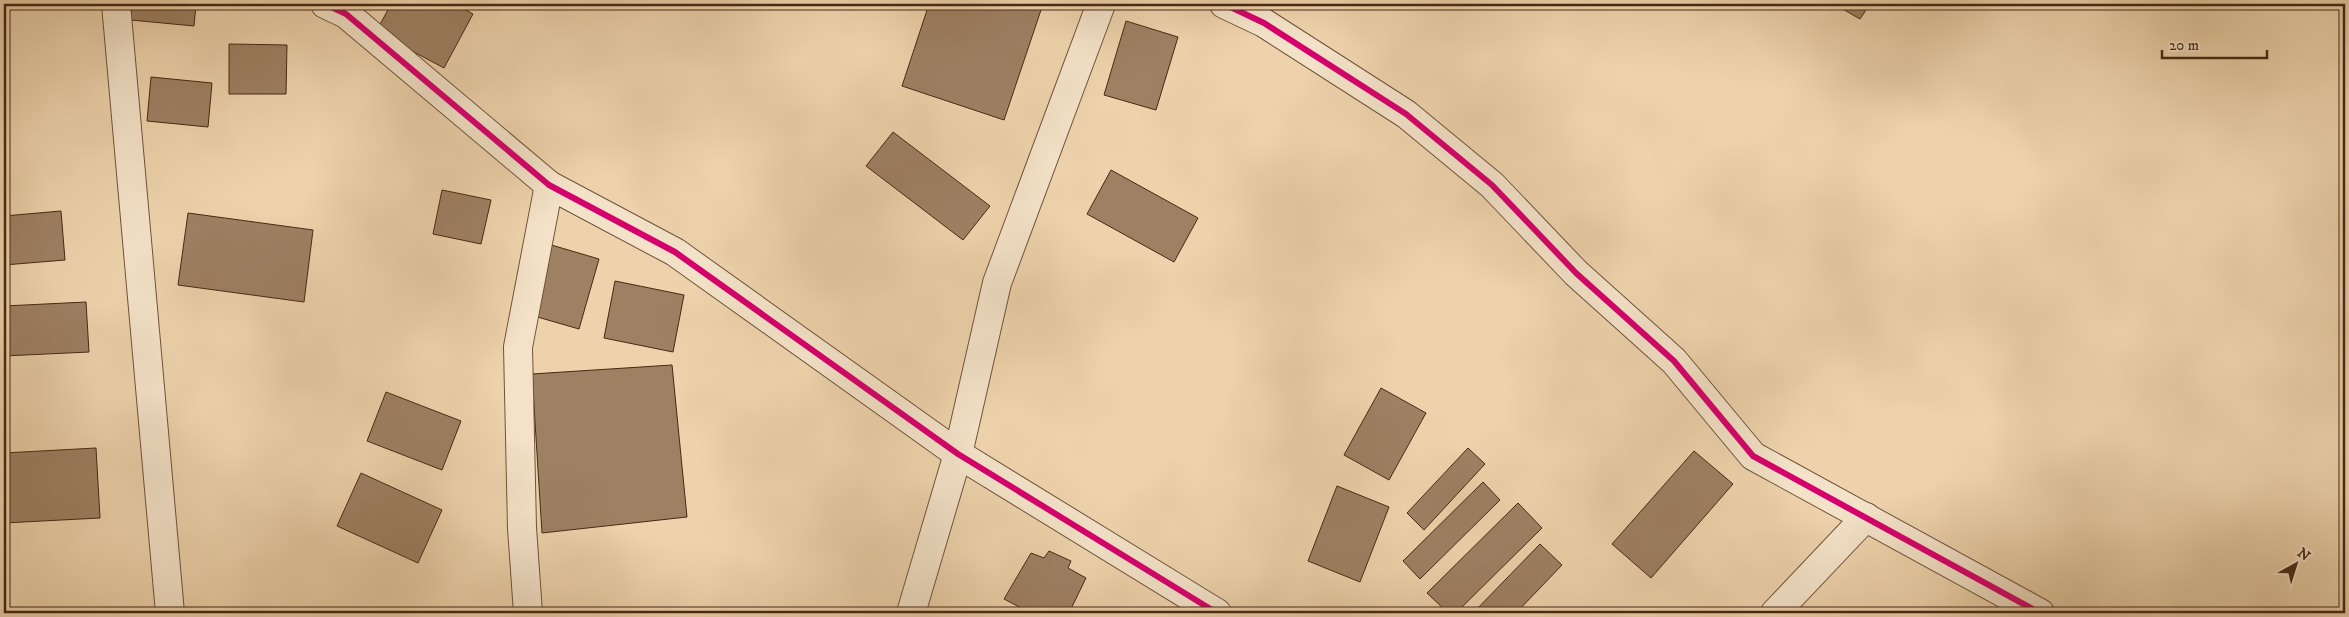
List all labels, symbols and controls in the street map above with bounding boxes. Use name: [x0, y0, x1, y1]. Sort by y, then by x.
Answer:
scale bar: [2162, 28, 2266, 60]
text: 20 m: [2169, 36, 2199, 55]
north arrow: [2272, 540, 2322, 590]
text: N: [2293, 544, 2314, 566]

